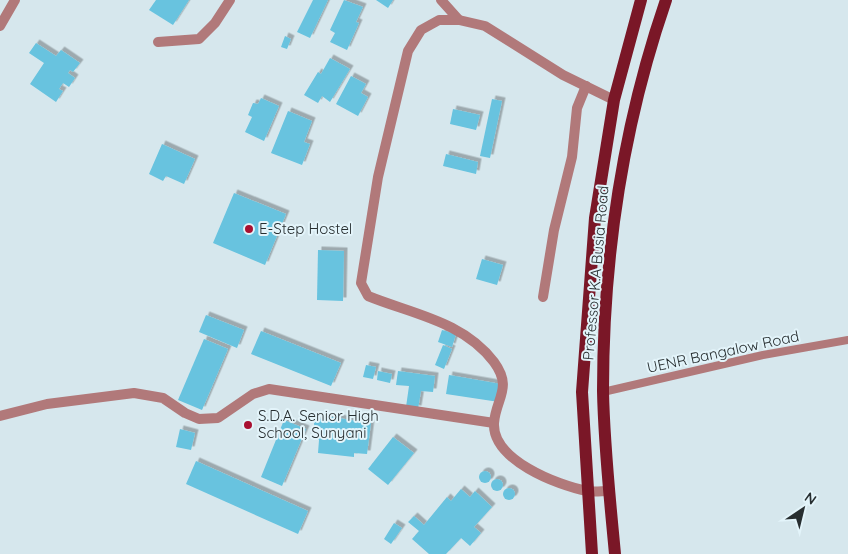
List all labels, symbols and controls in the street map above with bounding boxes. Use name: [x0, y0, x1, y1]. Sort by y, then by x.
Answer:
street label: Professor K.A Busia Road: [578, 185, 613, 361]
place label: E-Step Hostel: [259, 219, 352, 238]
marker: E-Step Hostel: [243, 223, 255, 235]
street label: UENR Bangalow Road: [645, 326, 801, 377]
place label: S.D.A. Senior High School, Sunyani: [258, 406, 379, 442]
marker: S.D.A. Senior High School, Sunyani: [242, 419, 254, 431]
north arrow: [778, 484, 828, 534]
text: N: [801, 488, 820, 509]

